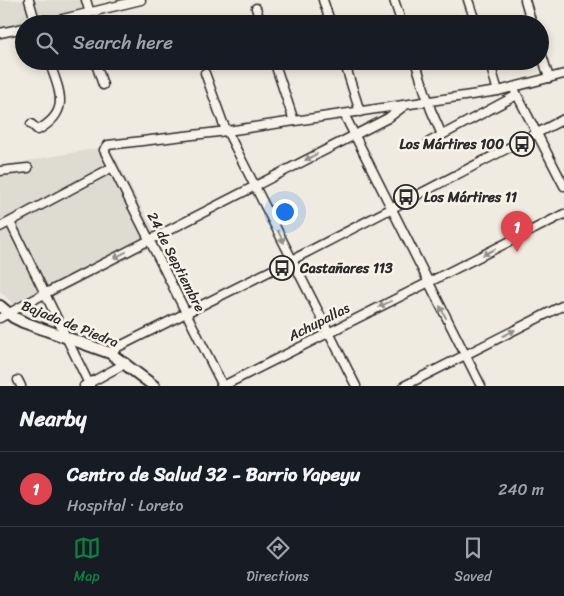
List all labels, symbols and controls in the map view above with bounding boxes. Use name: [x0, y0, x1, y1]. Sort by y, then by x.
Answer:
search box: [15, 15, 549, 70]
text: Search here: [73, 26, 173, 59]
icon: search: [33, 29, 61, 57]
bus stop icon: Los Mártires 100: [509, 131, 535, 157]
place label: Los Mártires 100: [399, 132, 504, 157]
one-way arrow: [304, 153, 319, 161]
bus stop icon: Los Mártires 11: [393, 184, 419, 210]
place label: Los Mártires 11: [424, 185, 517, 210]
your location: [272, 199, 298, 225]
street label: 24 de Septiembre: [140, 207, 212, 317]
pin: 1: [501, 211, 533, 252]
one-way arrow: [277, 230, 285, 244]
one-way arrow: [482, 248, 497, 256]
one-way arrow: [113, 251, 127, 259]
bus stop icon: Castañares 113: [269, 255, 295, 281]
place label: Castañares 113: [299, 256, 393, 281]
street label: Bajada de Piedra: [18, 293, 122, 355]
street label: Achupallas: [283, 296, 354, 349]
one-way arrow: [378, 300, 392, 308]
one-way arrow: [439, 304, 448, 319]
one-way arrow: [502, 329, 516, 337]
text: Nearby: [20, 400, 86, 438]
text: Centro de Salud 32 - Barrio Yapeyu: [67, 458, 360, 491]
text: 1: [33, 475, 39, 504]
text: 240 m: [498, 475, 544, 504]
text: Hospital · Loreto: [67, 491, 184, 520]
tab: Map: [73, 534, 101, 589]
tab: Directions: [246, 534, 309, 589]
tab: Saved: [454, 534, 491, 589]

